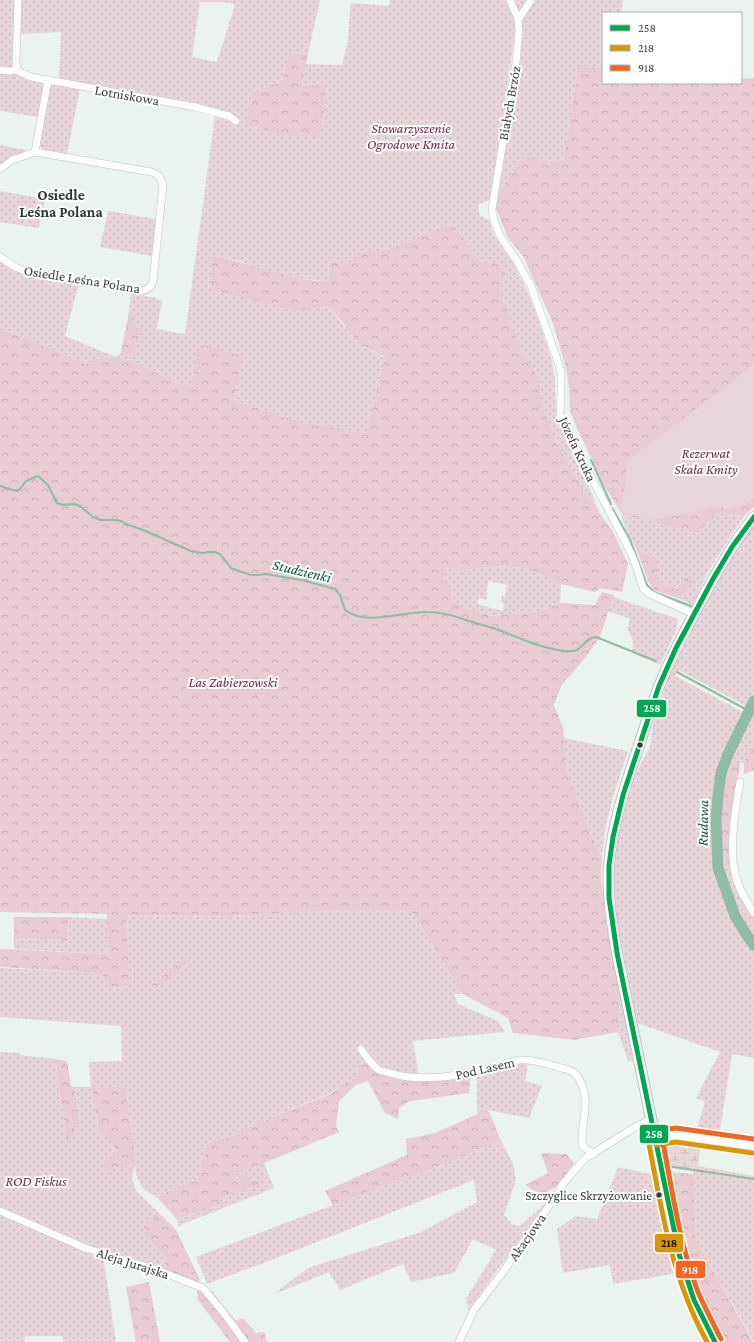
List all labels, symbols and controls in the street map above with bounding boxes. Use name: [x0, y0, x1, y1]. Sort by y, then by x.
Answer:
legend: [602, 12, 742, 84]
text: 258: [638, 21, 656, 35]
text: 218: [638, 41, 654, 55]
text: 918: [638, 61, 655, 75]
street label: Białych Brzóz: [495, 65, 523, 141]
street label: Lotniskowa: [93, 81, 161, 109]
park label: Stowarzyszenie Ogrodowe Kmita: [367, 120, 456, 152]
district label: Osiedle Leśna Polana: [19, 187, 103, 220]
street label: Osiedle Leśna Polana: [23, 262, 142, 296]
street label: Józefa Kruka: [555, 412, 600, 485]
park label: Rezerwat Skała Kmity: [674, 445, 738, 477]
water label: Studzienki: [271, 557, 334, 586]
park label: Las Zabierzowski: [188, 674, 278, 690]
line badge: 258: [636, 699, 667, 718]
text: 258: [643, 702, 661, 714]
unlabelled marker: [635, 740, 645, 750]
water label: Rudawa: [695, 800, 711, 846]
street label: Pod Lasem: [454, 1053, 516, 1083]
line badge: 258: [639, 1124, 669, 1144]
text: 258: [645, 1128, 663, 1140]
park label: ROD Fiskus: [5, 1173, 67, 1189]
place label: Szczyglice Skrzyżowanie: [525, 1188, 652, 1203]
marker: Szczyglice Skrzyżowanie: [654, 1190, 664, 1200]
street label: Akacjowa: [505, 1210, 550, 1264]
line badge: 218: [654, 1233, 684, 1253]
text: 218: [661, 1237, 677, 1249]
street label: Aleja Jurajska: [94, 1244, 172, 1283]
line badge: 918: [675, 1260, 706, 1279]
text: 918: [682, 1264, 698, 1276]

